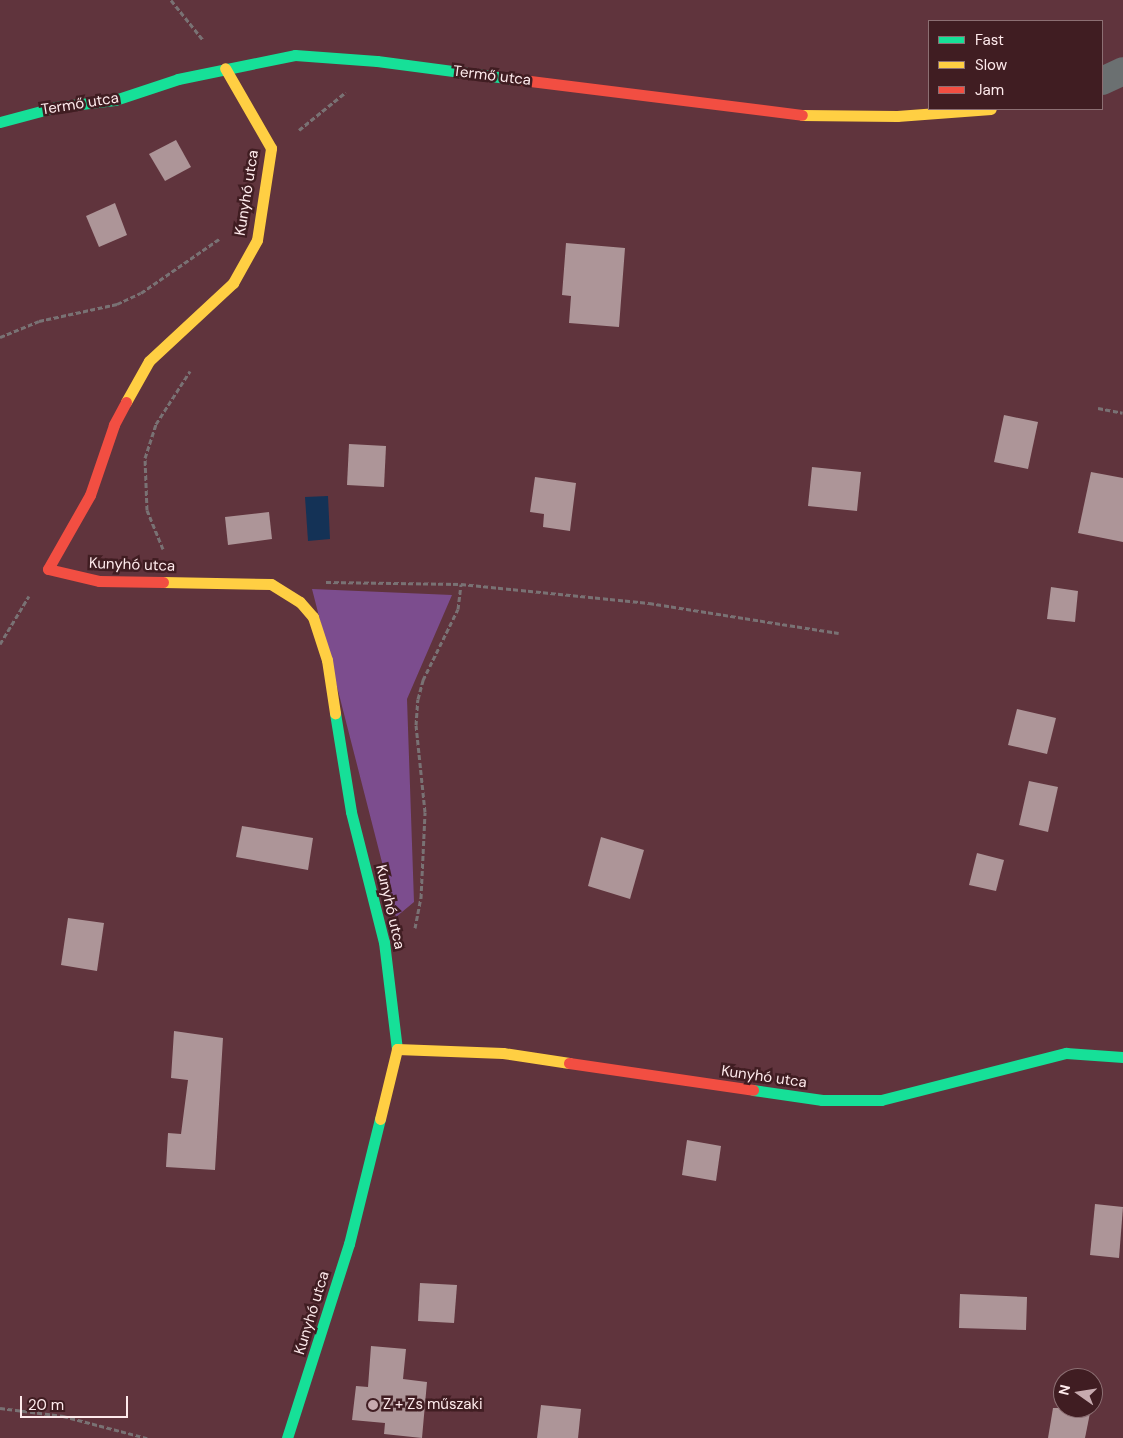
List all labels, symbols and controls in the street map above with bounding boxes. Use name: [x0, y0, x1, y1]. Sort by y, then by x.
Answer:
legend: [928, 20, 1103, 110]
text: Fast: [975, 30, 1004, 50]
text: Slow: [975, 55, 1007, 75]
street label: Termő utca: [452, 62, 532, 90]
text: Jam: [975, 80, 1004, 100]
street label: Termő utca: [40, 89, 120, 119]
street label: Kunyhó utca: [231, 149, 263, 237]
street label: Kunyhó utca: [89, 554, 175, 576]
street label: Kunyhó utca: [372, 863, 408, 951]
street label: Kunyhó utca: [720, 1062, 808, 1092]
street label: Kunyhó utca: [291, 1269, 333, 1357]
north arrow: [1053, 1368, 1103, 1418]
text: N: [1054, 1383, 1074, 1397]
scale bar: [22, 1386, 130, 1418]
text: 20 m: [28, 1395, 64, 1415]
place label: Z + Zs műszaki: [383, 1396, 483, 1414]
marker: Z + Zs műszaki: [367, 1399, 379, 1411]

